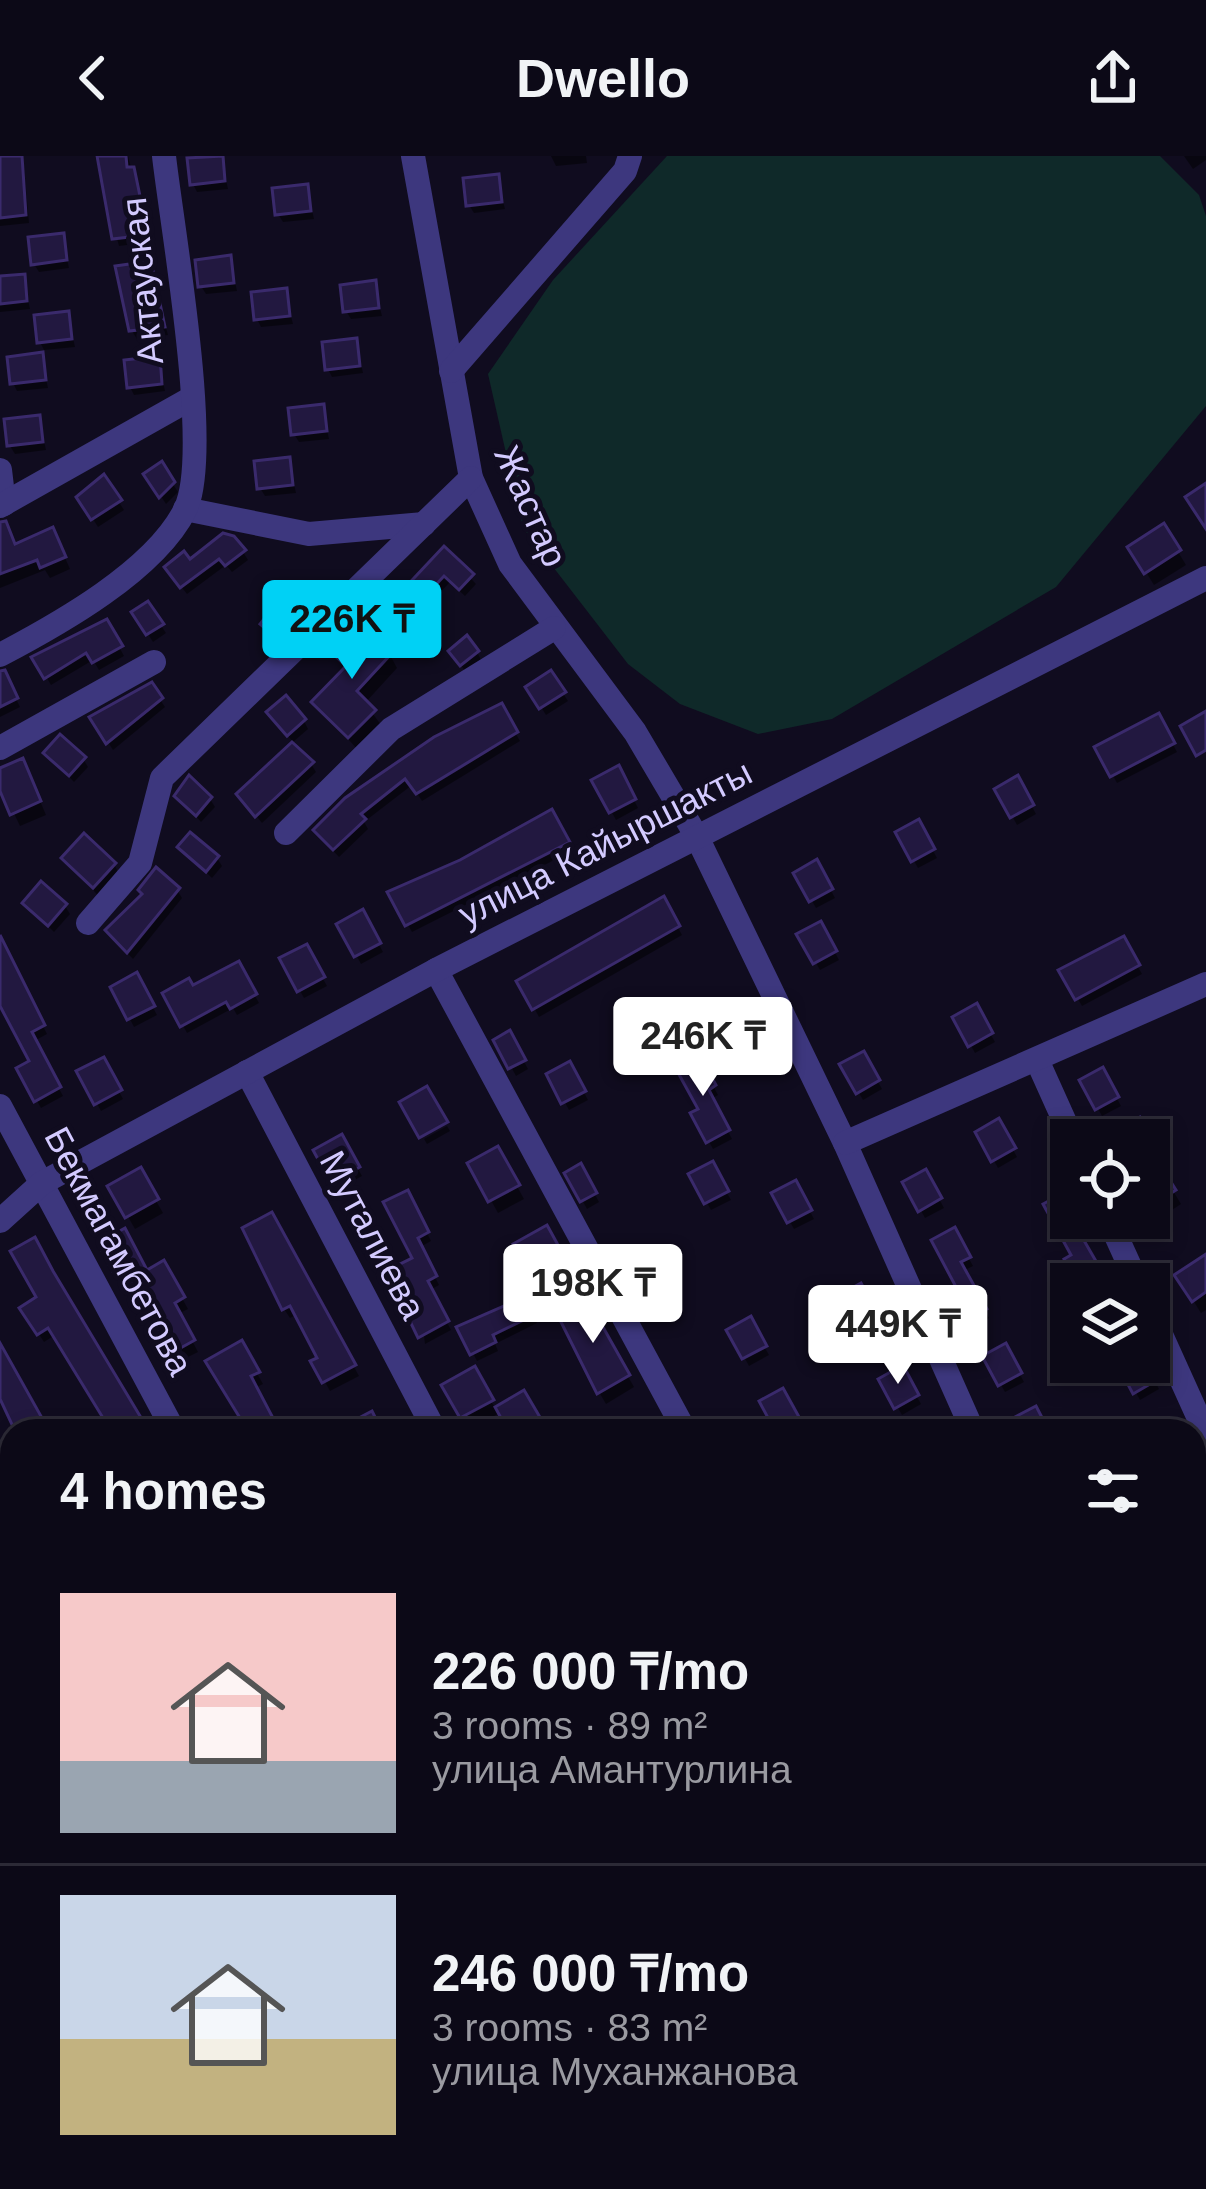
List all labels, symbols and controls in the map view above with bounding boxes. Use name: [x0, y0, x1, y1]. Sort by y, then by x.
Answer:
icon: back: [60, 45, 126, 111]
icon: share: [1080, 45, 1146, 111]
text: Dwello: [516, 48, 690, 108]
street label: Актауская: [113, 196, 171, 366]
street label: Жастар: [486, 439, 576, 573]
pin: 226K ₸: [254, 580, 450, 682]
text: 226K ₸: [289, 597, 415, 640]
street label: улица Кайыршакты: [452, 751, 758, 935]
pin: 246K ₸: [605, 997, 801, 1099]
text: 246K ₸: [640, 1014, 766, 1057]
map controls: [1050, 1119, 1170, 1383]
button: locate: [1050, 1119, 1170, 1239]
street label: Бекмагамбетова: [36, 1120, 202, 1383]
street label: Муталиева: [312, 1144, 435, 1327]
pin: 198K ₸: [495, 1244, 691, 1346]
text: 198K ₸: [530, 1261, 656, 1304]
button: layers: [1050, 1263, 1170, 1383]
pin: 449K ₸: [800, 1285, 996, 1387]
text: 449K ₸: [835, 1302, 961, 1345]
icon: filters: [1080, 1458, 1146, 1524]
text: 4 homes: [60, 1463, 267, 1520]
icon: home: [156, 1641, 300, 1785]
text: 226 000 ₸/mo: [432, 1643, 749, 1700]
text: 3 rooms · 89 m²: [432, 1704, 707, 1747]
text: улица Амантурлина: [432, 1748, 792, 1791]
icon: home: [156, 1943, 300, 2087]
text: 246 000 ₸/mo: [432, 1945, 749, 2002]
text: 3 rooms · 83 m²: [432, 2006, 707, 2049]
text: улица Муханжанова: [432, 2050, 798, 2093]

